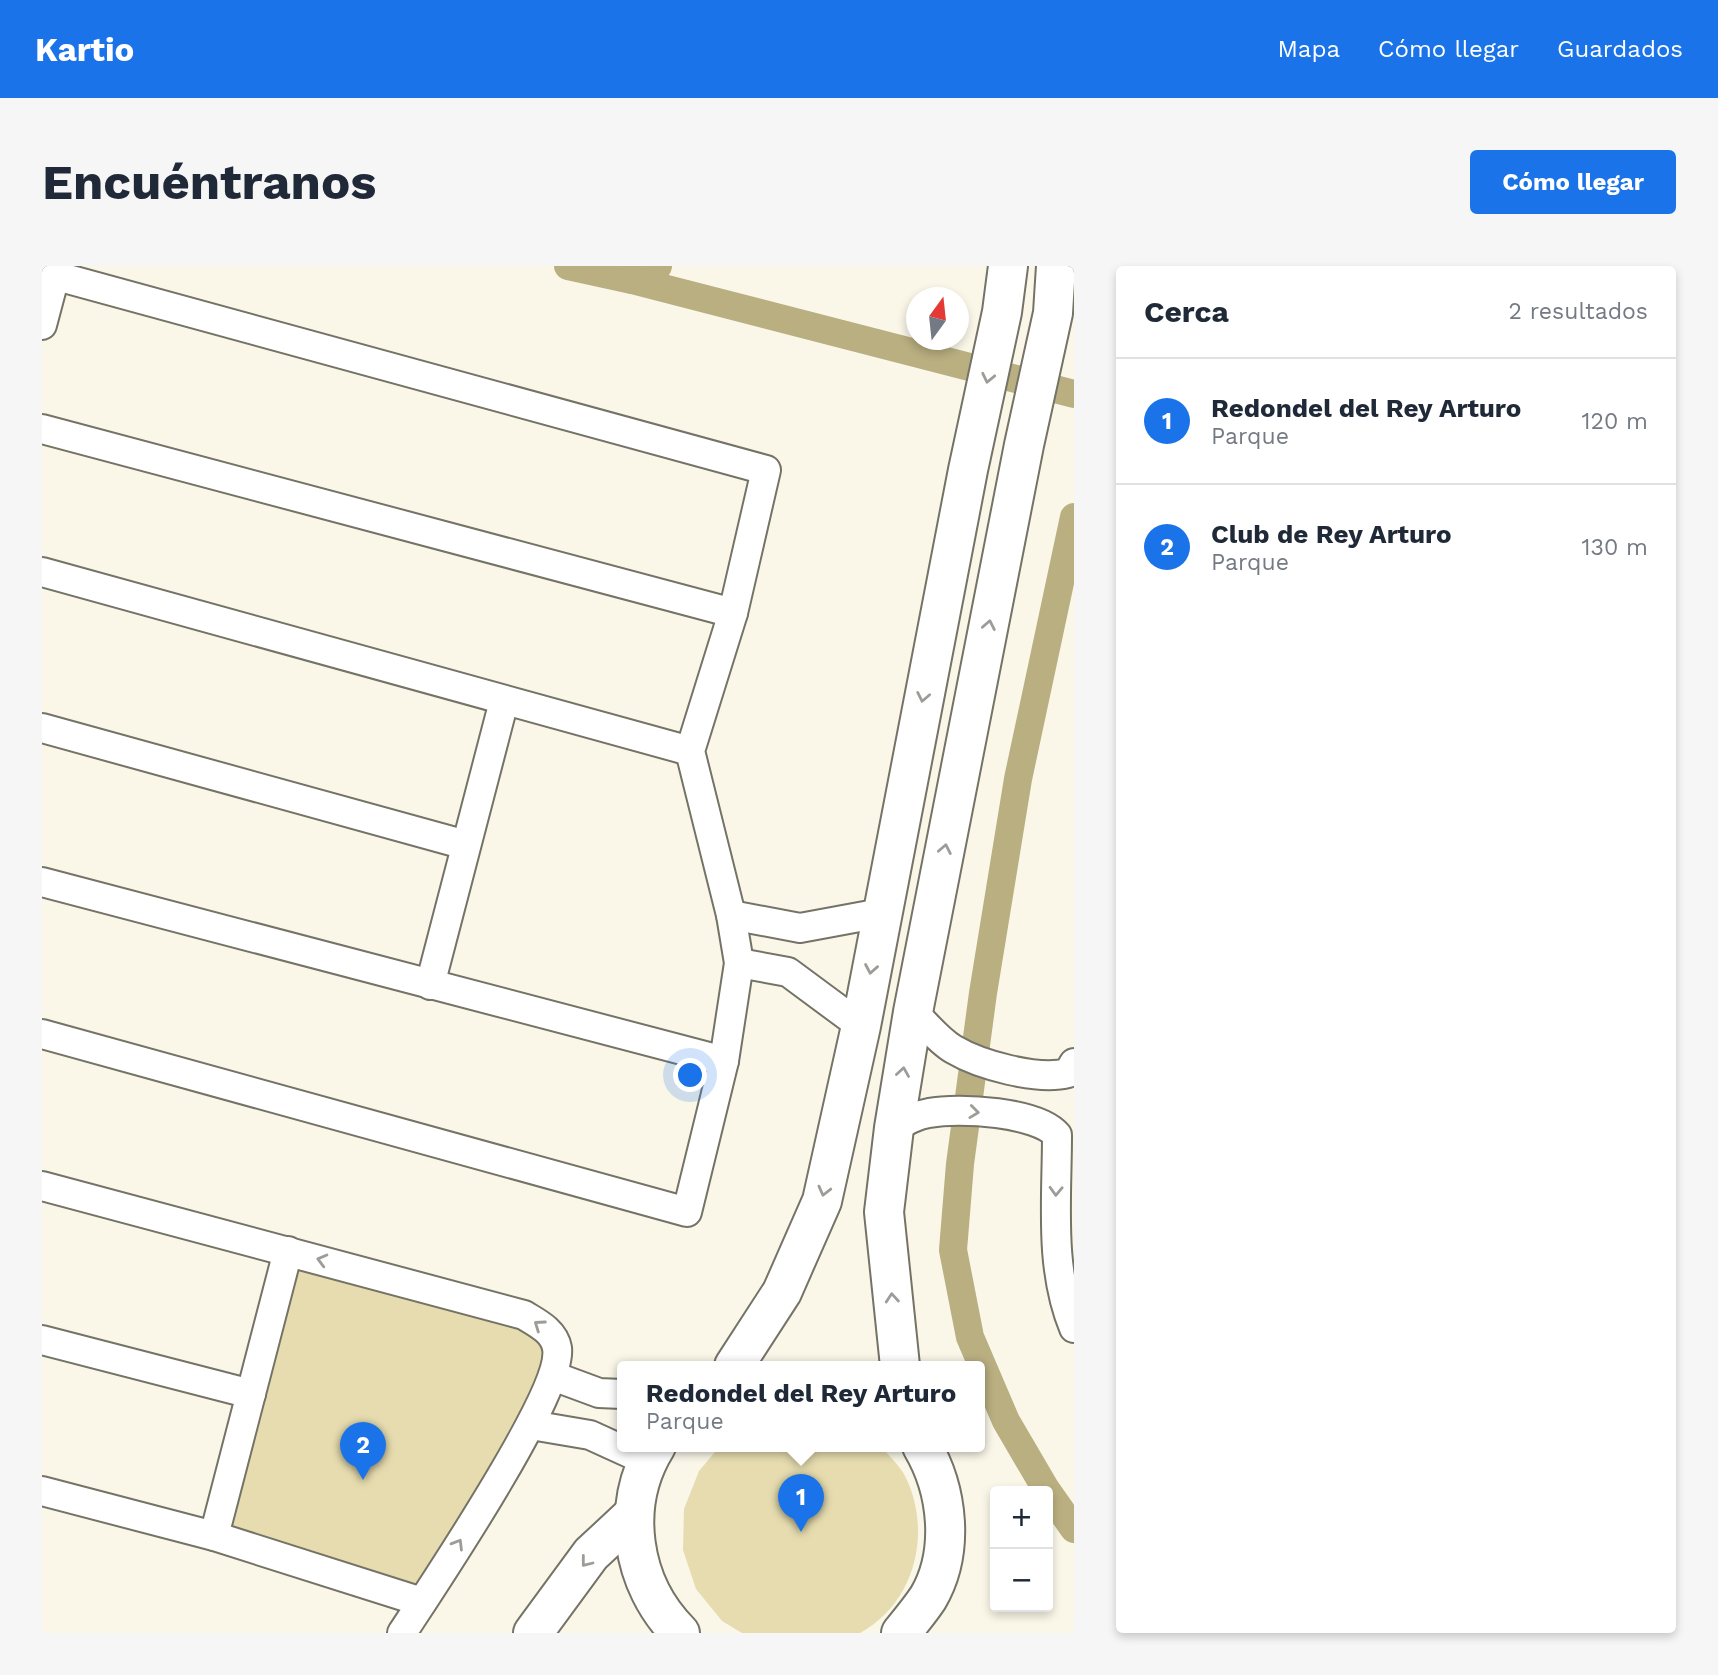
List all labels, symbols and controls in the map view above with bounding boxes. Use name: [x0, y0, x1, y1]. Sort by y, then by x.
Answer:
text: Kartio: [35, 30, 134, 69]
text: Mapa: [1278, 35, 1340, 63]
text: Cómo llegar: [1378, 35, 1519, 63]
text: Guardados: [1557, 35, 1683, 63]
button: Cómo llegar: [1470, 150, 1676, 214]
text: Encuéntranos: [42, 153, 376, 211]
north arrow: [906, 287, 969, 350]
text: Cerca: [1144, 294, 1229, 329]
text: 2 resultados: [1509, 298, 1648, 325]
one-way arrow: [982, 372, 997, 384]
text: Redondel del Rey Arturo: [1211, 393, 1521, 423]
text: 1: [1162, 408, 1172, 435]
text: 120 m: [1582, 408, 1648, 435]
text: Parque: [1211, 423, 1289, 450]
text: Club de Rey Arturo: [1211, 519, 1452, 549]
text: 2: [1160, 534, 1174, 561]
text: 130 m: [1582, 534, 1648, 561]
text: Parque: [1211, 549, 1289, 576]
one-way arrow: [980, 619, 995, 631]
one-way arrow: [917, 691, 932, 703]
one-way arrow: [937, 843, 952, 855]
one-way arrow: [864, 963, 879, 975]
your location: [673, 1058, 707, 1092]
one-way arrow: [895, 1066, 910, 1078]
one-way arrow: [968, 1104, 979, 1119]
one-way arrow: [818, 1185, 832, 1197]
one-way arrow: [1048, 1186, 1063, 1197]
one-way arrow: [316, 1254, 328, 1268]
one-way arrow: [885, 1292, 900, 1303]
one-way arrow: [534, 1321, 547, 1333]
popup: [617, 1361, 985, 1452]
text: Redondel del Rey Arturo: [646, 1378, 956, 1408]
text: Parque: [646, 1408, 724, 1435]
pin: 2: [340, 1422, 386, 1480]
pin: 1: [778, 1474, 824, 1532]
map controls: [990, 1486, 1053, 1612]
button: +: [990, 1486, 1053, 1549]
one-way arrow: [449, 1538, 462, 1551]
button: −: [990, 1549, 1053, 1612]
one-way arrow: [581, 1554, 594, 1567]

